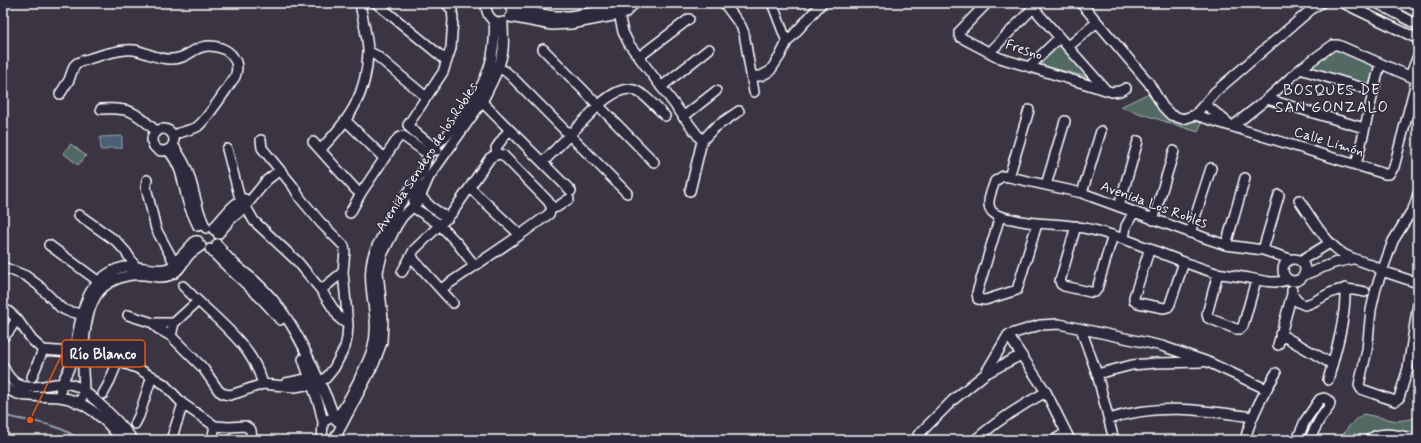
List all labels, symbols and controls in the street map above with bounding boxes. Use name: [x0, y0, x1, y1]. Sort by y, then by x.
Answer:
street label: Fresno: [1003, 36, 1045, 64]
street label: Avenida Sendero de los Robles: [372, 79, 482, 235]
district label: BOSQUES DE SAN GONZALO: [1275, 81, 1389, 118]
street label: Calle Limón: [1292, 123, 1366, 161]
street label: Avenida Los Robles: [1098, 177, 1210, 233]
callout: Río Blanco: [62, 340, 145, 367]
text: Río Blanco: [70, 345, 136, 365]

